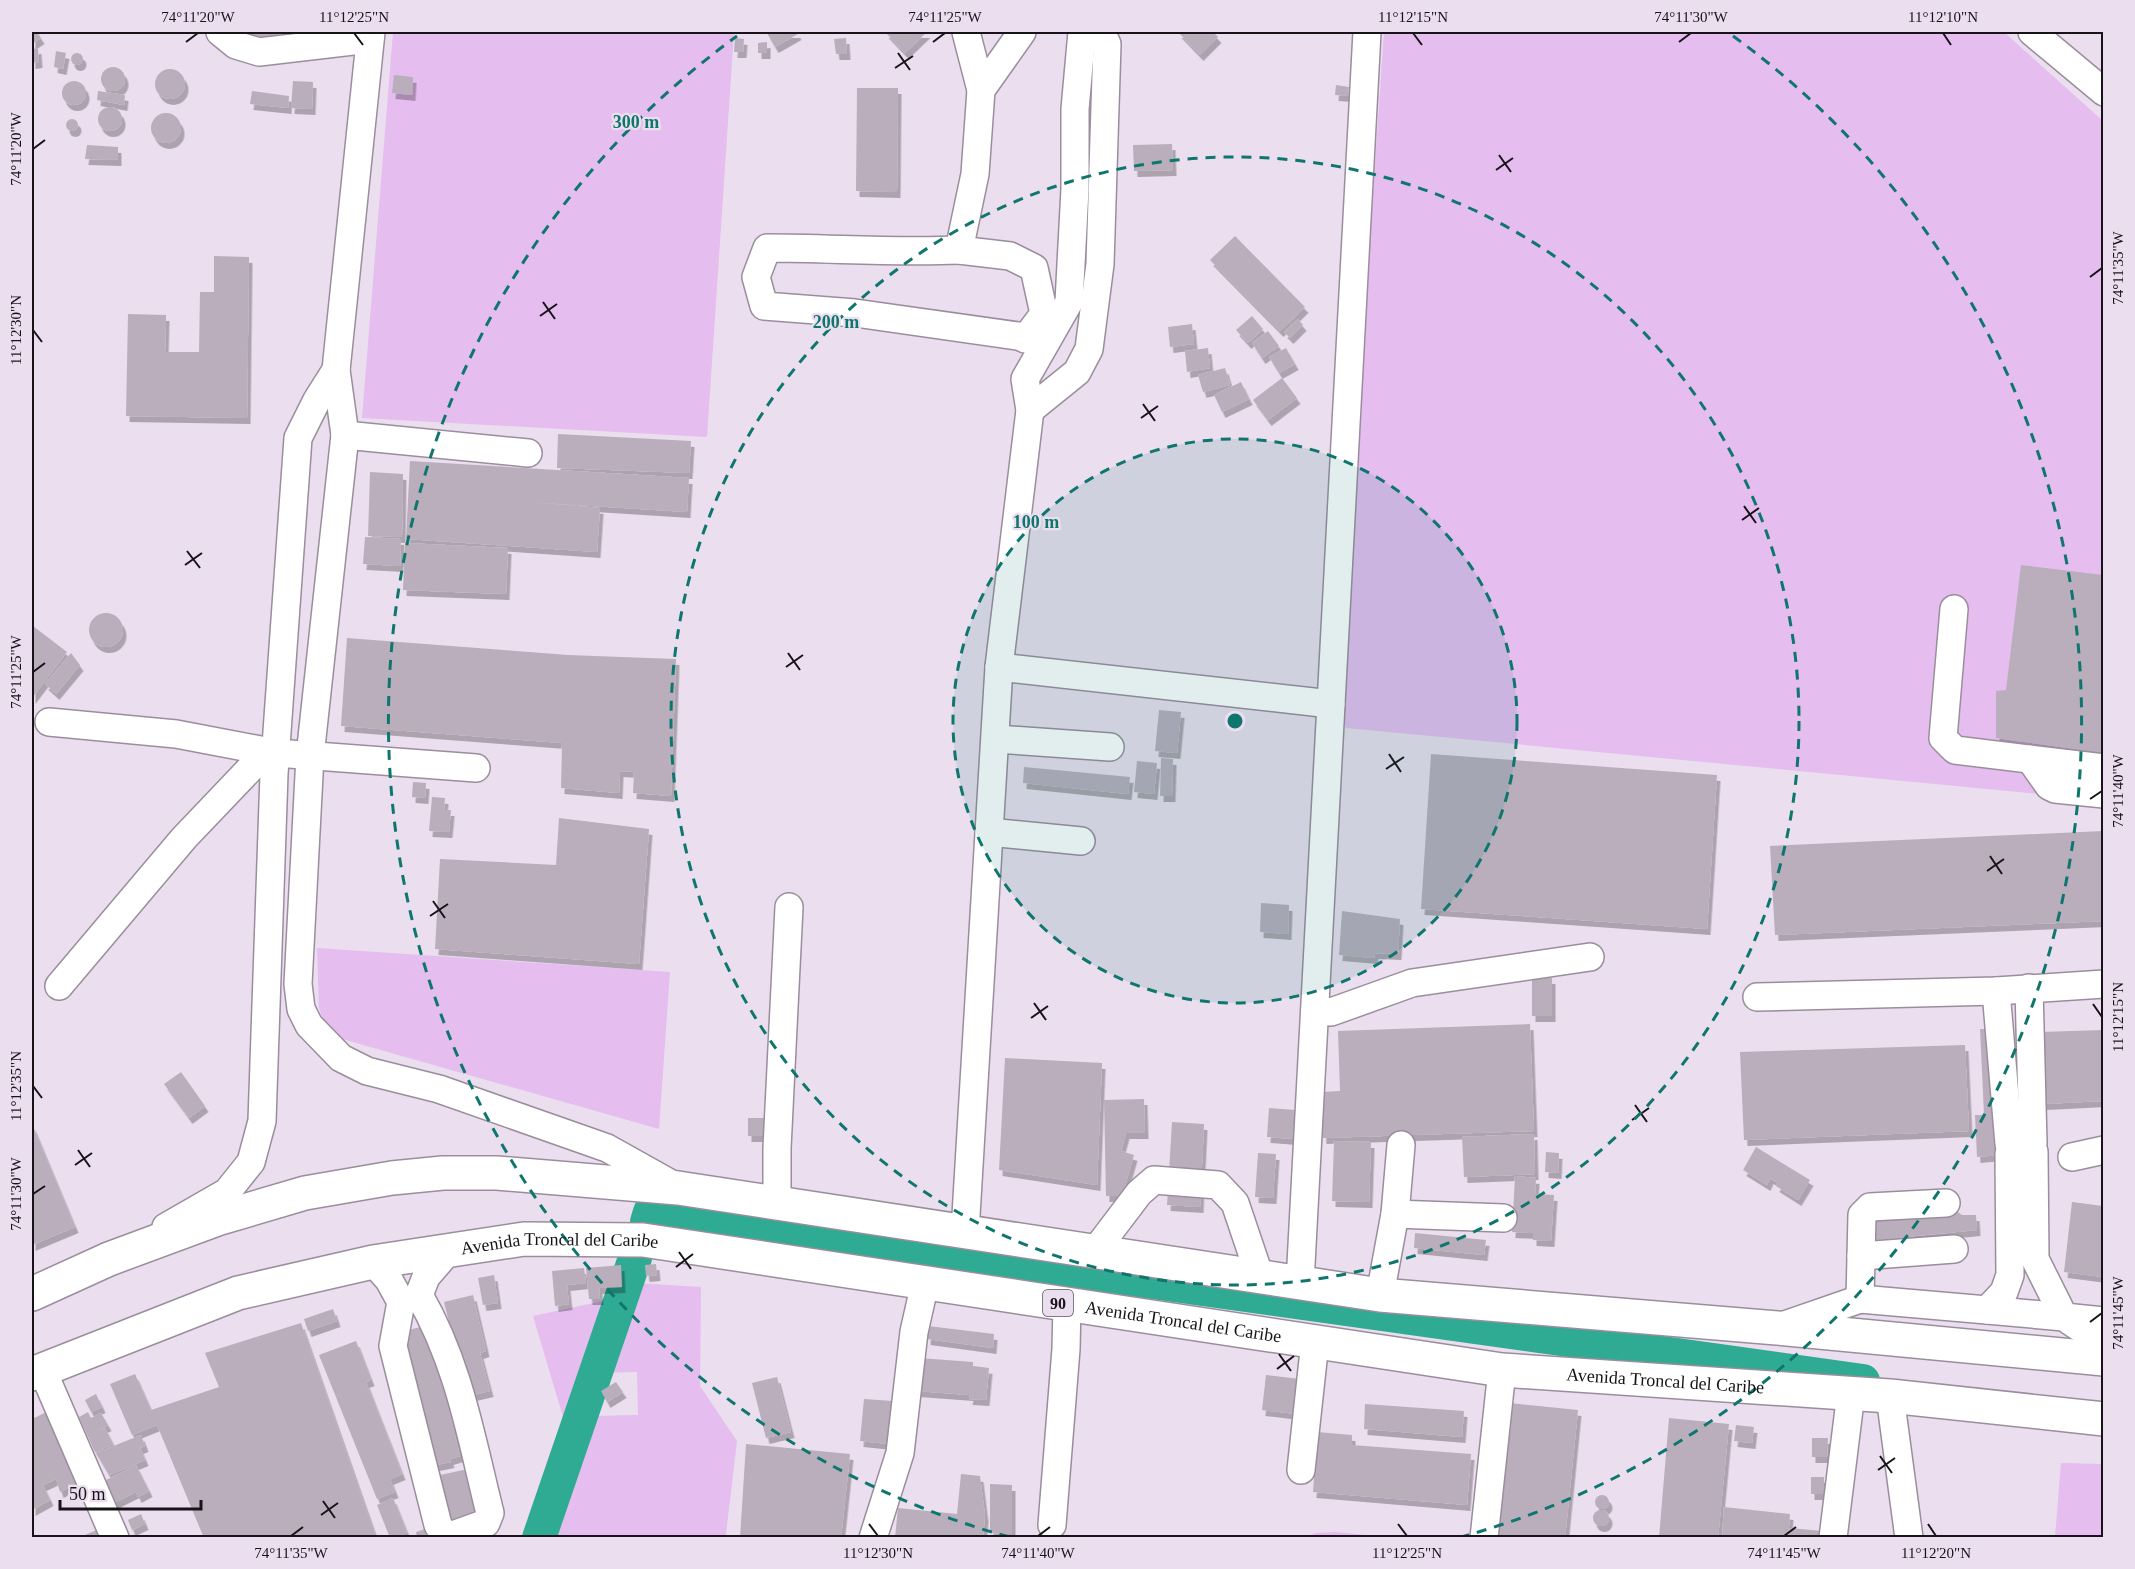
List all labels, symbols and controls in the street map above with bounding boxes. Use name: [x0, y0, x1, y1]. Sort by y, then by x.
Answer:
text: 74°11'20"W: [161, 9, 236, 25]
text: 11°12'25"N: [319, 9, 389, 25]
text: 74°11'25"W: [908, 9, 983, 25]
text: 11°12'15"N: [1378, 9, 1448, 25]
text: 74°11'30"W: [1654, 9, 1729, 25]
text: 11°12'10"N: [1908, 9, 1978, 25]
text: 74°11'20"W: [8, 111, 24, 186]
text: 300 m: [613, 112, 659, 132]
text: 74°11'35"W: [2110, 230, 2126, 305]
text: 11°12'30"N: [8, 295, 24, 365]
text: 200 m: [813, 312, 859, 332]
text: 100 m: [1013, 512, 1059, 532]
text: 74°11'25"W: [8, 634, 24, 709]
centre of rings: [1225, 711, 1245, 731]
text: 74°11'40"W: [2110, 753, 2126, 828]
text: 11°12'15"N: [2110, 982, 2126, 1052]
text: 11°12'35"N: [8, 1051, 24, 1121]
text: 74°11'30"W: [8, 1156, 24, 1231]
street label: Avenida Troncal del Caribe: [459, 1229, 660, 1258]
text: 74°11'45"W: [2110, 1275, 2126, 1350]
road number: 90: [1043, 1290, 1073, 1316]
street label: Avenida Troncal del Caribe: [1084, 1297, 1283, 1346]
street label: Avenida Troncal del Caribe: [1566, 1364, 1765, 1398]
scale bar: [60, 1473, 201, 1511]
text: 50 m: [69, 1484, 106, 1504]
text: 74°11'35"W: [254, 1545, 329, 1561]
text: 11°12'30"N: [843, 1545, 913, 1561]
text: 74°11'40"W: [1001, 1545, 1076, 1561]
text: 11°12'25"N: [1372, 1545, 1442, 1561]
text: 74°11'45"W: [1747, 1545, 1822, 1561]
text: 11°12'20"N: [1901, 1545, 1971, 1561]

